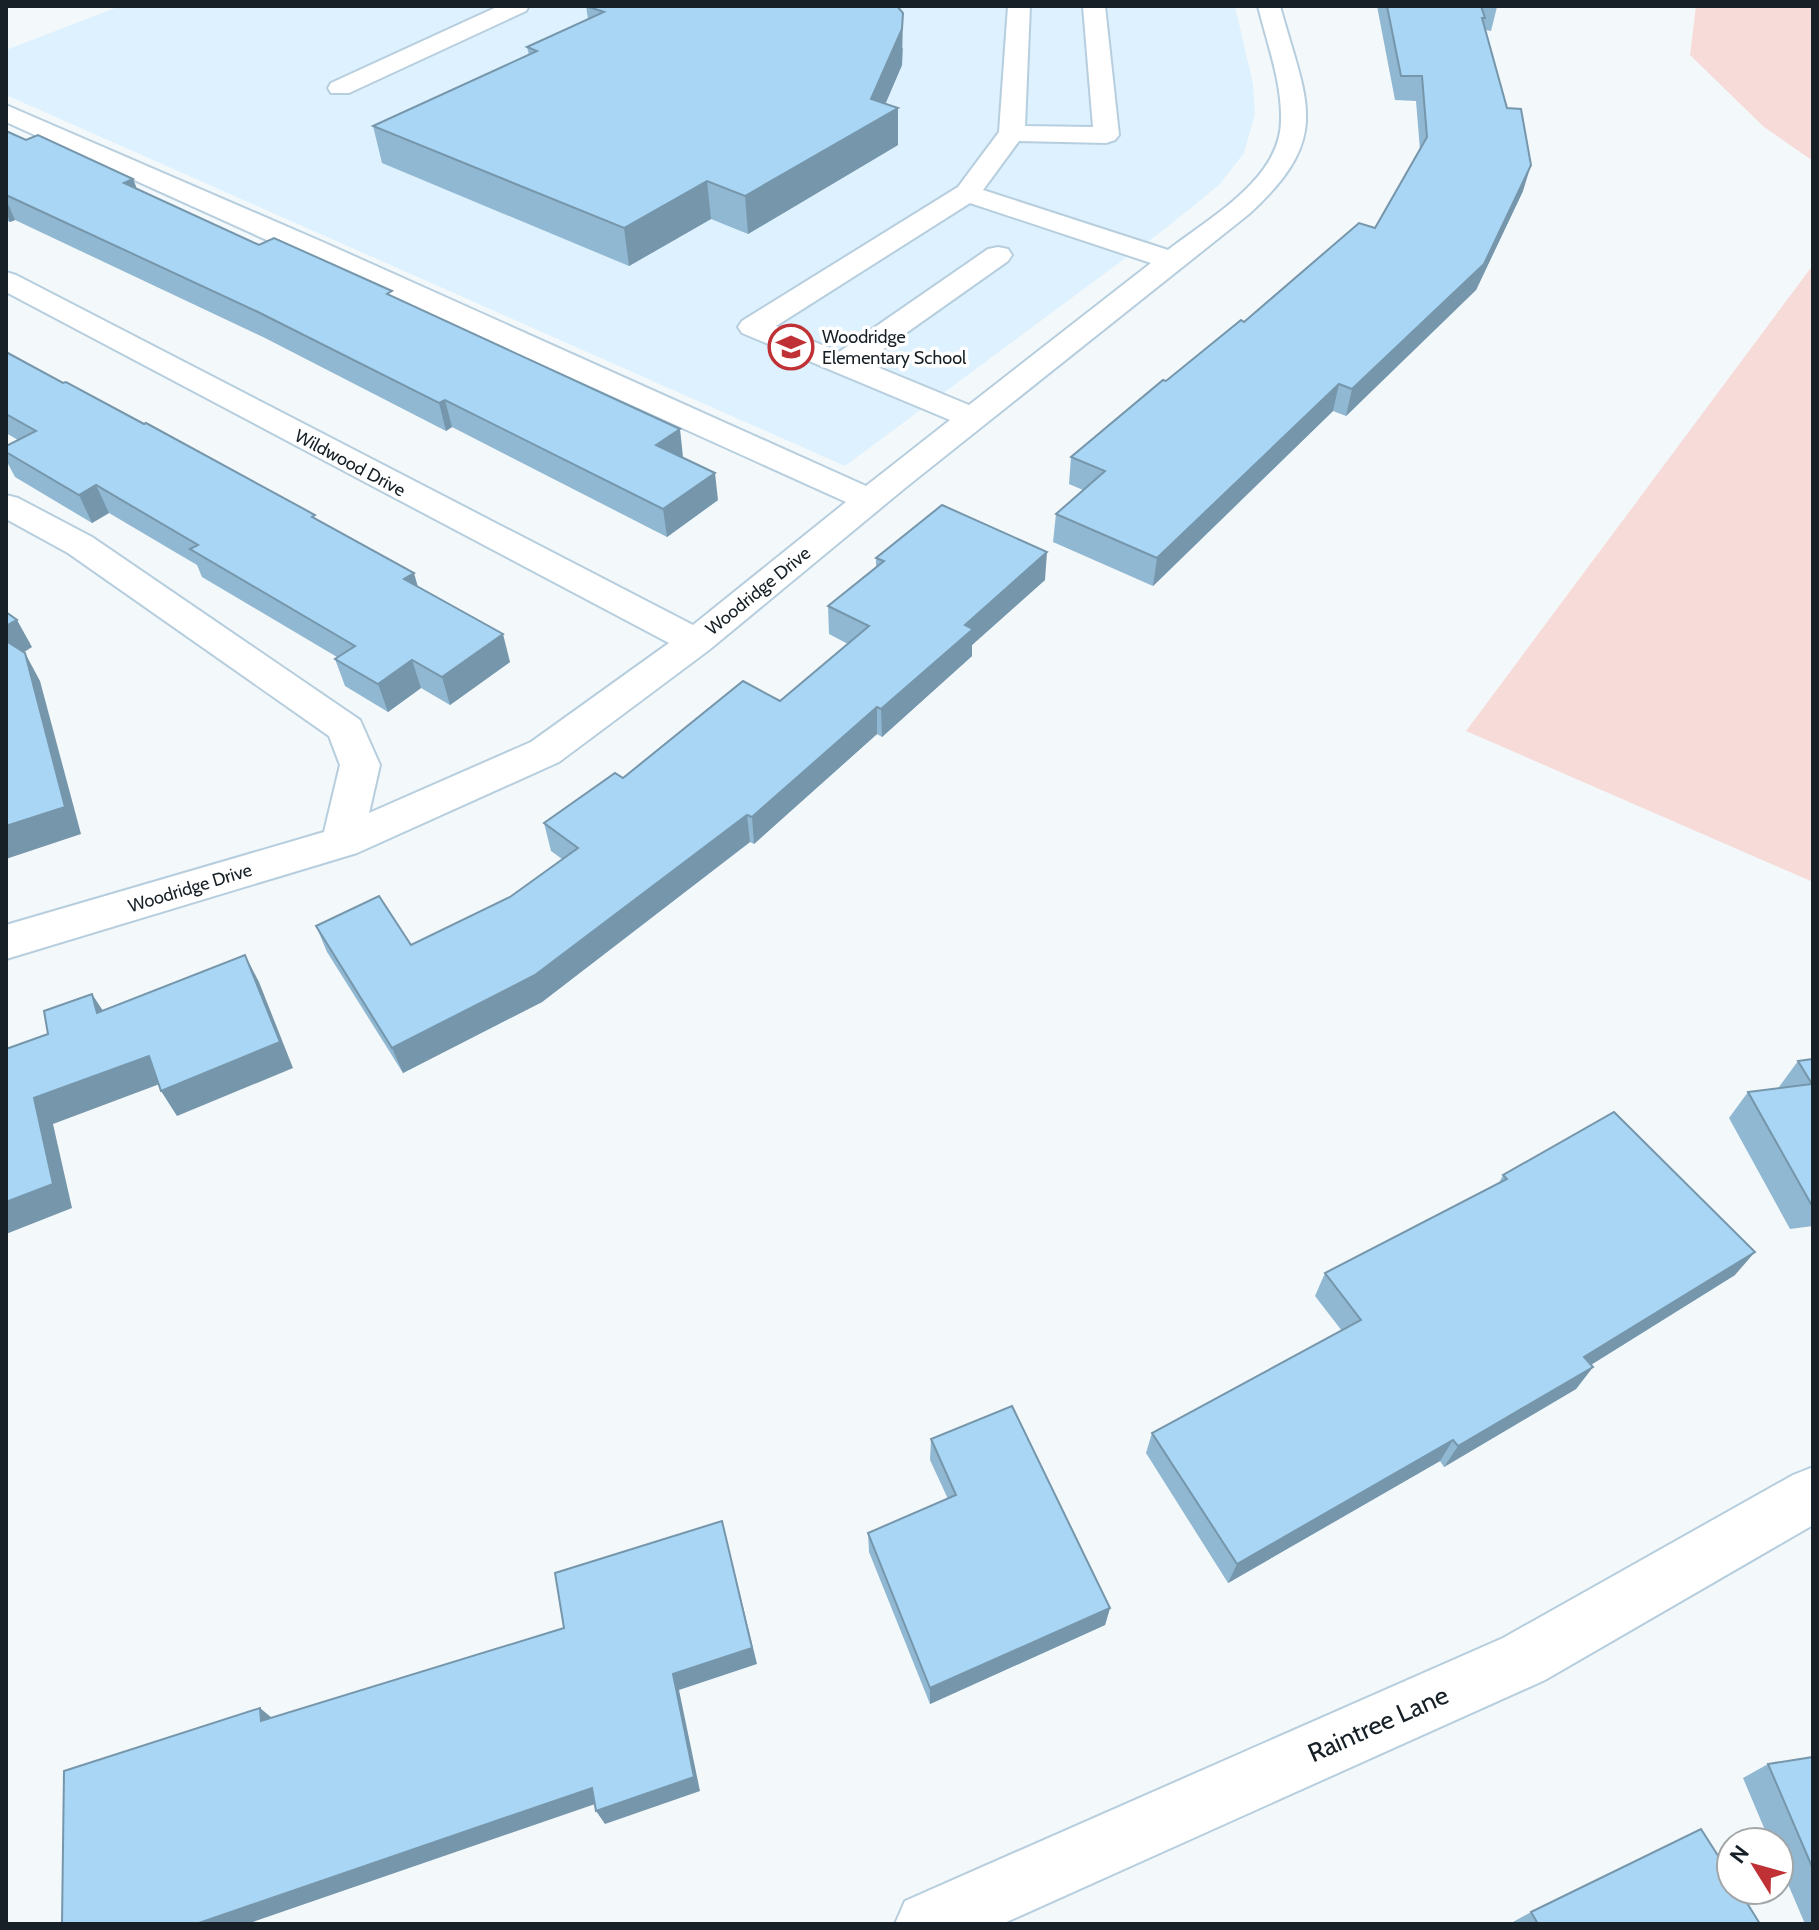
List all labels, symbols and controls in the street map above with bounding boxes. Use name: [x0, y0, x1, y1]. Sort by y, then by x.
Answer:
school or university icon: Woodridge Elementary School: [767, 323, 815, 371]
place label: Woodridge Elementary School: [822, 326, 967, 369]
street label: Wildwood Drive: [291, 425, 409, 501]
street label: Woodridge Drive: [701, 542, 815, 640]
street label: Woodridge Drive: [125, 859, 255, 917]
street label: Raintree Lane: [1303, 1679, 1453, 1769]
north arrow: [1715, 1826, 1795, 1906]
text: N: [1724, 1840, 1755, 1869]

